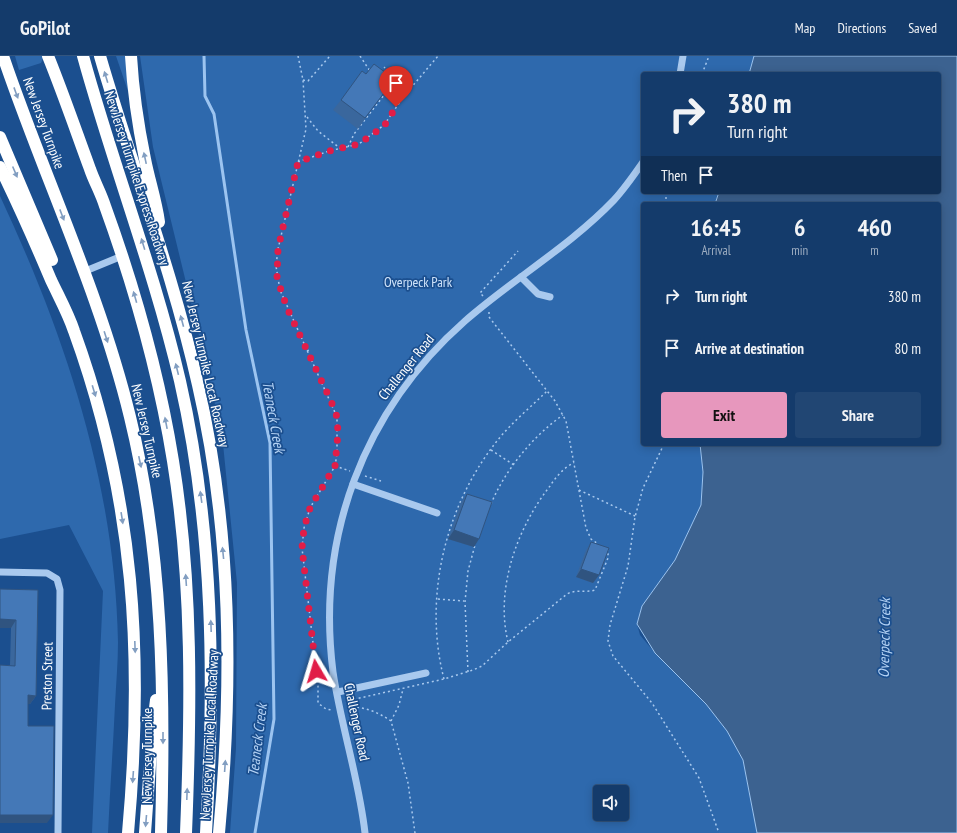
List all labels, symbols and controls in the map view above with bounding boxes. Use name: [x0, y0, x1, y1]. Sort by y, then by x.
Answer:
text: GoPilot: [20, 16, 70, 40]
text: Map: [795, 19, 815, 37]
text: Directions: [837, 19, 886, 37]
text: Saved: [908, 19, 937, 37]
pin: [379, 66, 413, 107]
one-way arrow: [103, 70, 109, 82]
icon: arrive: [385, 72, 407, 94]
street label: New Jersey Turnpike: [19, 75, 69, 171]
text: 380 m: [727, 84, 791, 121]
one-way arrow: [14, 87, 20, 99]
icon: right: [661, 88, 713, 140]
street label: New Jersey Turnpike Express Roadway: [100, 89, 174, 268]
text: Turn right: [727, 120, 787, 143]
one-way arrow: [141, 152, 147, 164]
icon: arrive: [695, 164, 717, 186]
text: Then: [661, 166, 687, 185]
one-way arrow: [13, 167, 19, 179]
one-way arrow: [59, 209, 65, 221]
text: 16:45: [690, 212, 742, 243]
text: 6: [794, 212, 805, 243]
text: 460: [857, 212, 892, 243]
one-way arrow: [139, 237, 145, 249]
text: Arrival: [701, 242, 731, 259]
text: min: [791, 242, 808, 259]
text: m: [870, 242, 879, 259]
park label: Overpeck Park: [384, 273, 453, 291]
street label: New Jersey Turnpike Local Roadway: [178, 279, 234, 450]
icon: right: [661, 285, 683, 307]
text: Turn right: [695, 287, 747, 306]
text: 380 m: [888, 287, 921, 306]
one-way arrow: [132, 291, 138, 303]
one-way arrow: [179, 315, 185, 327]
one-way arrow: [103, 331, 109, 343]
street label: Challenger Road: [374, 331, 438, 403]
icon: arrive: [661, 337, 683, 359]
text: Arrive at destination: [695, 339, 804, 358]
text: 80 m: [895, 339, 921, 358]
one-way arrow: [174, 363, 180, 375]
water label: Teaneck Creek: [258, 379, 290, 457]
street label: New Jersey Turnpike: [127, 382, 167, 480]
one-way arrow: [91, 385, 97, 397]
button: Exit: [661, 392, 787, 438]
button: Share: [795, 392, 921, 438]
one-way arrow: [163, 417, 169, 430]
one-way arrow: [138, 456, 144, 468]
one-way arrow: [198, 491, 204, 503]
one-way arrow: [120, 512, 126, 524]
one-way arrow: [220, 546, 227, 559]
one-way arrow: [183, 573, 189, 586]
water label: Overpeck Creek: [874, 596, 894, 678]
one-way arrow: [208, 619, 214, 632]
one-way arrow: [132, 641, 139, 653]
street label: Preston Street: [37, 642, 57, 710]
street label: New Jersey Turnpike Local Roadway: [196, 649, 222, 820]
position arrow: [295, 650, 337, 692]
street label: Challenger Road: [340, 681, 374, 763]
water label: Teaneck Creek: [243, 701, 271, 777]
street label: New Jersey Turnpike: [138, 708, 156, 804]
one-way arrow: [160, 732, 166, 745]
one-way arrow: [221, 760, 228, 772]
one-way arrow: [129, 771, 136, 783]
map controls: [593, 785, 629, 821]
button: sound: [593, 785, 629, 821]
one-way arrow: [184, 787, 190, 800]
one-way arrow: [142, 815, 149, 827]

